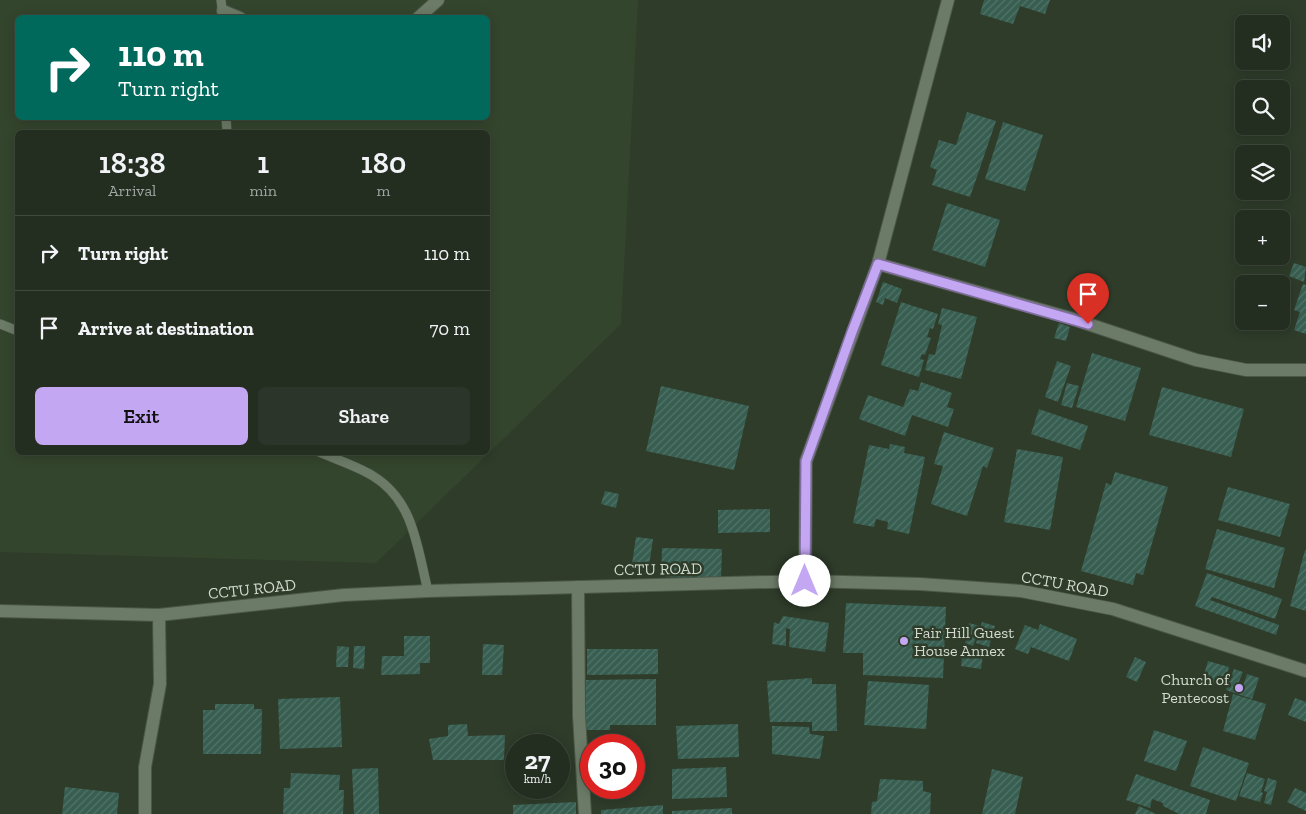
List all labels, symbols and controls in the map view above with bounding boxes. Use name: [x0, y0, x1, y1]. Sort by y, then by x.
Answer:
map controls: [1235, 15, 1290, 330]
button: sound: [1235, 15, 1290, 70]
text: 110 m: [118, 33, 204, 75]
icon: right: [35, 35, 100, 100]
text: Turn right: [118, 75, 219, 102]
button: search: [1235, 80, 1290, 135]
text: 18:38: [99, 145, 166, 181]
text: 1: [257, 145, 269, 181]
text: 180: [361, 145, 406, 181]
button: layers: [1235, 145, 1290, 200]
text: Arrival: [108, 181, 156, 200]
text: min: [250, 181, 277, 200]
text: m: [377, 181, 390, 200]
button: +: [1235, 210, 1290, 265]
icon: right: [35, 239, 63, 267]
text: Turn right: [78, 242, 168, 265]
text: 110 m: [424, 242, 470, 265]
pin: [1067, 273, 1109, 324]
button: −: [1235, 275, 1290, 330]
icon: arrive: [1074, 280, 1102, 308]
icon: arrive: [35, 314, 63, 342]
text: Arrive at destination: [78, 317, 254, 340]
text: 70 m: [429, 317, 470, 340]
button: Exit: [35, 387, 248, 445]
button: Share: [258, 387, 470, 445]
position arrow: [778, 554, 830, 606]
street label: CCTU ROAD: [614, 559, 702, 579]
street label: CCTU ROAD: [1020, 567, 1110, 601]
street label: CCTU ROAD: [207, 575, 297, 603]
place label: Fair Hill Guest House Annex: [914, 623, 1014, 660]
marker: Fair Hill Guest House Annex: [898, 635, 910, 647]
place label: Church of Pentecost: [1161, 670, 1231, 707]
marker: Church of Pentecost: [1233, 682, 1245, 694]
speed limit sign: 30: [580, 734, 645, 799]
text: 27: [525, 745, 550, 775]
text: km/h: [524, 772, 551, 786]

